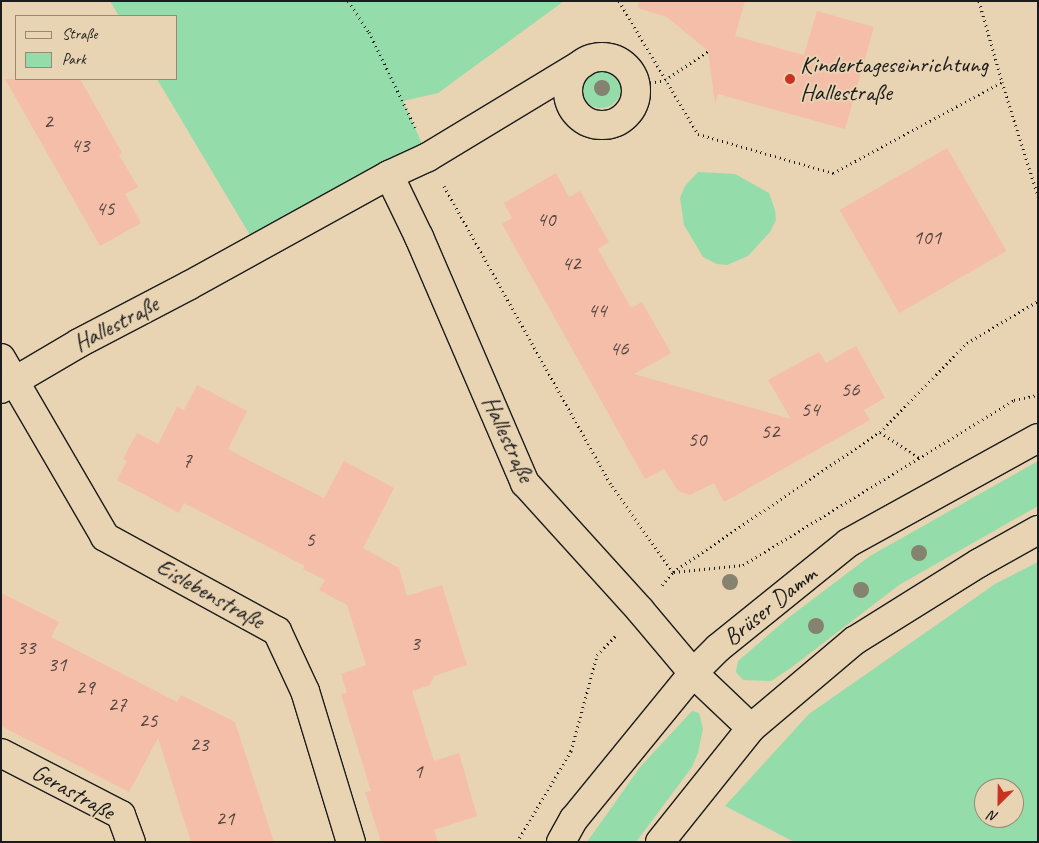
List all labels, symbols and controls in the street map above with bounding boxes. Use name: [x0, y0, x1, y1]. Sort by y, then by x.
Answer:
legend: [15, 15, 178, 80]
text: Straße: [62, 25, 97, 44]
text: Park: [62, 50, 86, 69]
place label: Kindertageseinrichtung Hallestraße: [800, 51, 988, 107]
marker: Kindertageseinrichtung Hallestraße: [784, 73, 796, 85]
house number: 2: [43, 108, 53, 134]
house number: 43: [71, 132, 89, 158]
house number: 45: [96, 195, 114, 221]
house number: 40: [537, 206, 555, 232]
house number: 101: [913, 224, 941, 250]
house number: 42: [562, 250, 580, 276]
street label: Hallestraße: [69, 290, 163, 358]
house number: 44: [588, 297, 606, 323]
house number: 46: [610, 335, 628, 361]
house number: 56: [841, 376, 859, 402]
street label: Hallestraße: [476, 391, 540, 487]
house number: 54: [801, 396, 819, 422]
house number: 52: [761, 418, 779, 444]
house number: 50: [688, 426, 706, 452]
house number: 7: [182, 447, 192, 473]
house number: 5: [305, 526, 315, 552]
street label: Eislebenstraße: [151, 553, 269, 635]
street label: Brüser Damm: [717, 559, 823, 653]
house number: 3: [410, 630, 420, 656]
house number: 33: [17, 634, 35, 660]
house number: 31: [48, 651, 66, 677]
house number: 29: [76, 674, 94, 700]
house number: 27: [108, 691, 126, 717]
house number: 25: [139, 707, 157, 733]
house number: 23: [190, 731, 208, 757]
street label: Gerastraße: [27, 758, 119, 826]
house number: 1: [413, 758, 423, 784]
north arrow: [974, 778, 1024, 828]
house number: 21: [216, 805, 234, 831]
text: N: [986, 807, 1001, 826]

